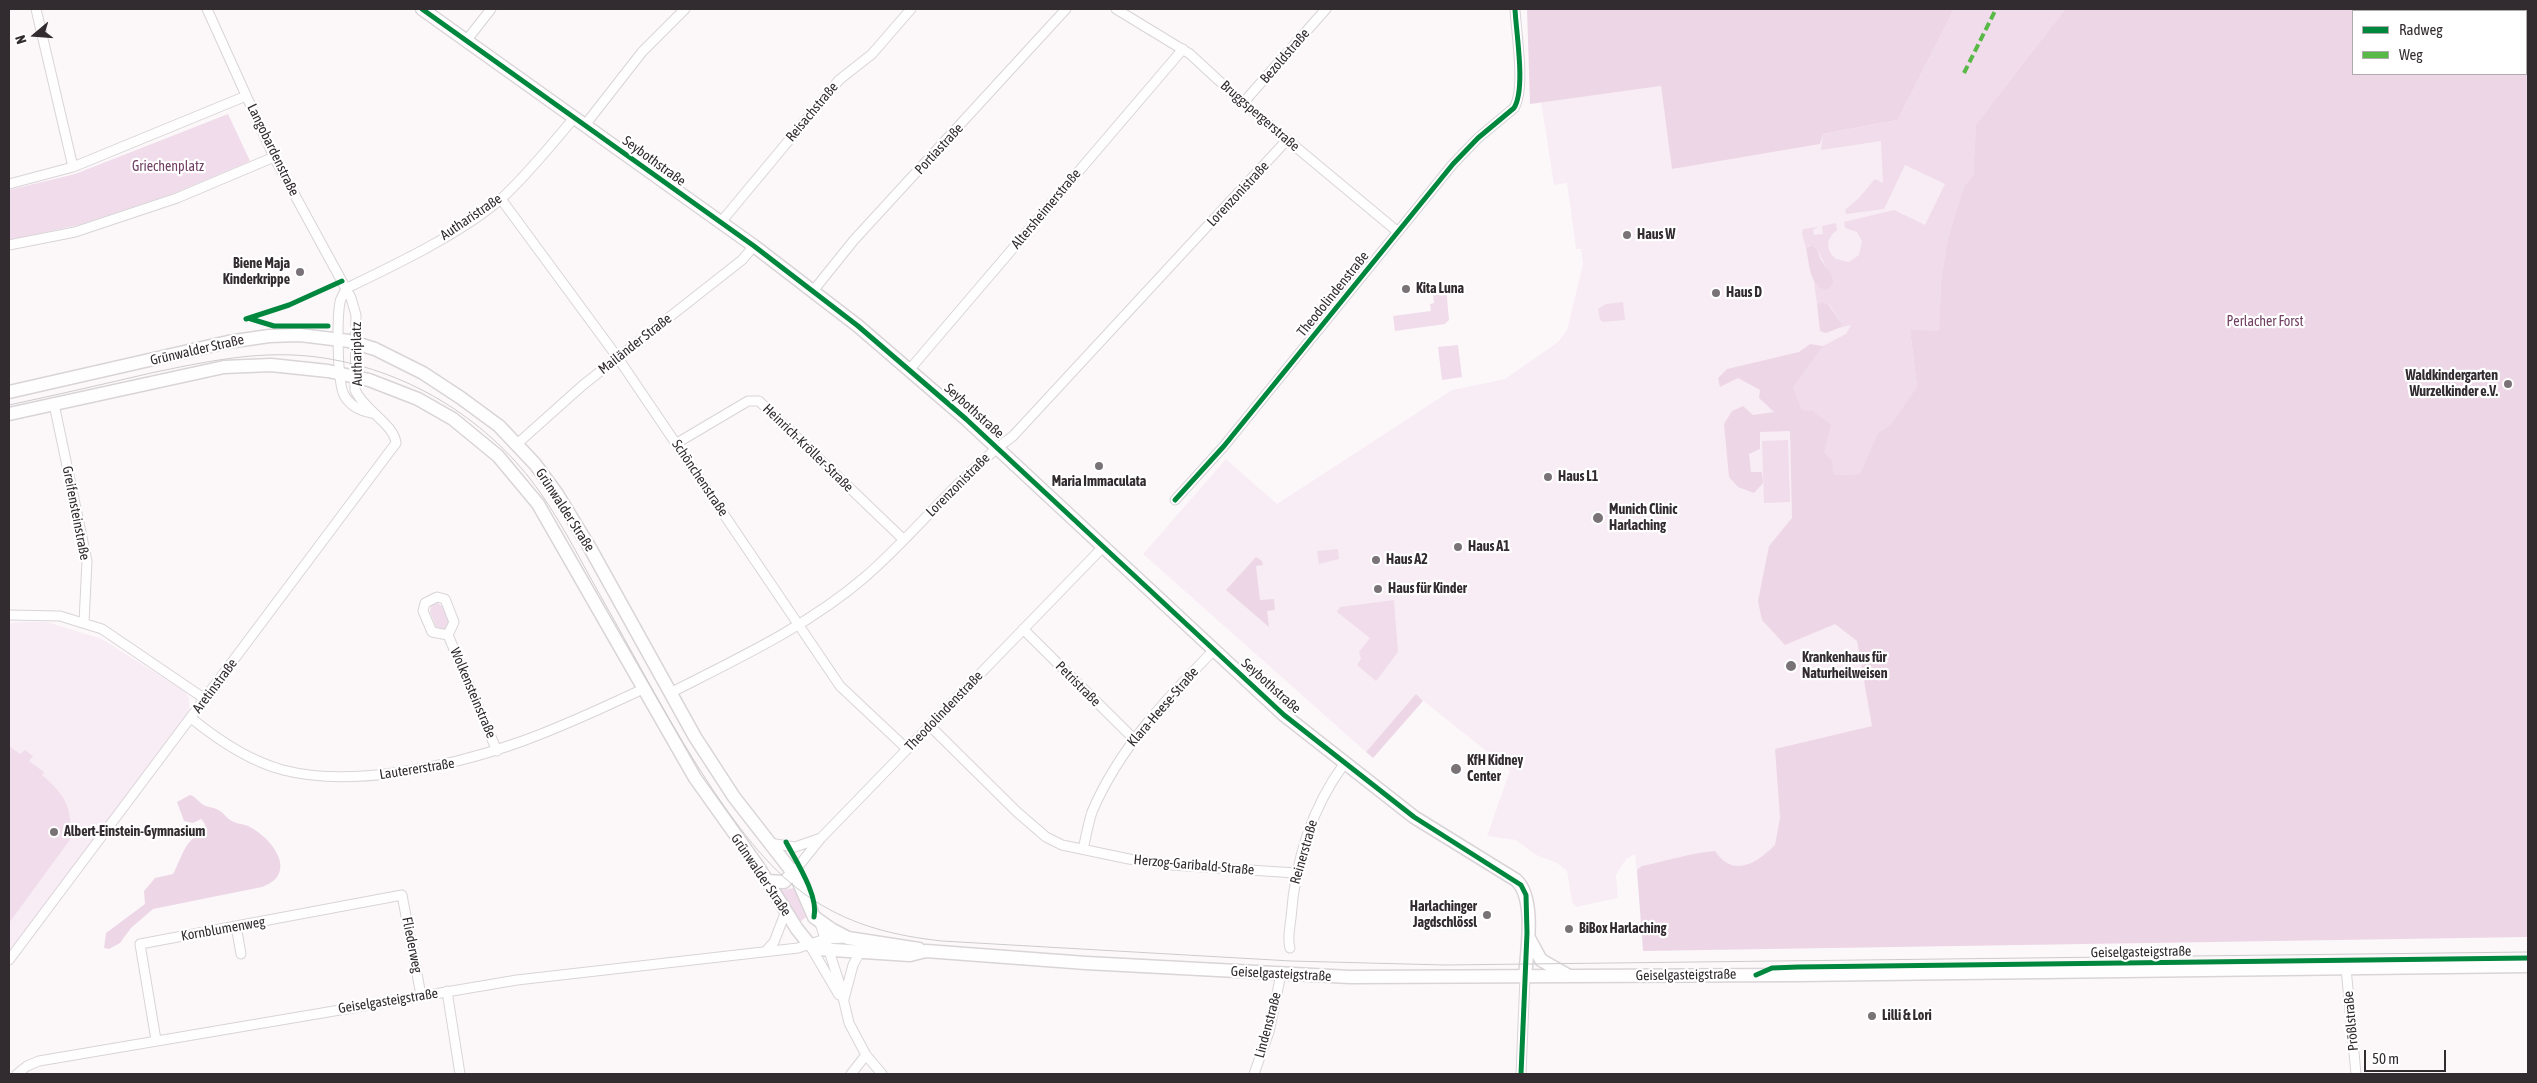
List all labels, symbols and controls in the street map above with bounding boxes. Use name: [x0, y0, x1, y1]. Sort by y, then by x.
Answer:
north arrow: [10, 10, 60, 60]
legend: [2352, 10, 2527, 75]
text: Radweg: [2399, 21, 2443, 38]
street label: Bezoldstraße: [1257, 25, 1313, 87]
text: N: [12, 33, 30, 46]
text: Weg: [2399, 46, 2423, 63]
street label: Bruggspergerstraße: [1217, 77, 1303, 155]
street label: Reisachstraße: [782, 79, 842, 145]
street label: Langobardenstraße: [243, 101, 303, 199]
street label: Portiastraße: [911, 120, 967, 178]
street label: Seybothstraße: [619, 132, 689, 190]
street label: Lorenzonistraße: [1204, 158, 1272, 230]
park label: Griechenplatz: [132, 159, 204, 175]
street label: Altersheimerstraße: [1008, 166, 1084, 252]
street label: Autharistraße: [437, 190, 505, 244]
place label: Haus W: [1637, 227, 1675, 243]
marker: Haus W: [1621, 229, 1633, 241]
street label: Theodolindenstraße: [1294, 248, 1372, 340]
place label: Biene Maja Kinderkrippe: [223, 256, 290, 288]
marker: Biene Maja Kinderkrippe: [294, 266, 306, 278]
place label: Kita Luna: [1416, 281, 1464, 297]
marker: Kita Luna: [1400, 283, 1412, 295]
place label: Haus D: [1726, 285, 1762, 301]
marker: Haus D: [1710, 287, 1722, 299]
street label: Mailänder Straße: [595, 310, 675, 378]
park label: Perlacher Forst: [2227, 314, 2303, 330]
street label: Authariplatz: [348, 322, 366, 386]
street label: Grünwalder Straße: [149, 331, 245, 369]
place label: Waldkindergarten Wurzelkinder e.V.: [2405, 368, 2498, 401]
marker: Waldkindergarten Wurzelkinder e.V.: [2502, 378, 2514, 390]
street label: Seybothstraße: [941, 380, 1007, 442]
street label: Heinrich-Kröller-Straße: [759, 400, 857, 496]
street label: Schönchenstraße: [668, 437, 732, 519]
street label: Lorenzonistraße: [923, 450, 993, 520]
marker: Maria Immaculata: [1093, 460, 1105, 472]
street label: Greifensteinstraße: [59, 464, 93, 562]
street label: Grünwalder Straße: [532, 465, 598, 555]
place label: Haus L1: [1558, 469, 1598, 485]
marker: Haus L1: [1542, 471, 1554, 483]
place label: Maria Immaculata: [1052, 474, 1146, 490]
place label: Munich Clinic Harlaching: [1609, 502, 1677, 534]
marker: Munich Clinic Harlaching: [1591, 511, 1605, 525]
place label: Haus A1: [1468, 539, 1510, 555]
marker: Haus A1: [1452, 541, 1464, 553]
place label: Haus A2: [1386, 552, 1428, 568]
marker: Haus A2: [1370, 554, 1382, 566]
place label: Haus für Kinder: [1388, 581, 1467, 597]
marker: Haus für Kinder: [1372, 583, 1384, 595]
street label: Wolkensteinstraße: [446, 645, 500, 741]
place label: Krankenhaus für Naturheilweisen: [1802, 650, 1888, 682]
street label: Seybothstraße: [1238, 655, 1304, 717]
street label: Aretinstraße: [189, 656, 241, 716]
street label: Petristraße: [1052, 658, 1104, 710]
marker: Krankenhaus für Naturheilweisen: [1784, 659, 1798, 673]
street label: Klara-Heese-Straße: [1124, 664, 1202, 750]
street label: Theodolindenstraße: [902, 668, 986, 754]
place label: KfH Kidney Center: [1467, 753, 1523, 786]
street label: Lautererstraße: [378, 755, 456, 783]
marker: KfH Kidney Center: [1449, 762, 1463, 776]
street label: Reinerstraße: [1287, 818, 1321, 886]
place label: Albert-Einstein-Gymnasium: [64, 824, 205, 840]
marker: Albert-Einstein-Gymnasium: [48, 826, 60, 838]
street label: Grünwalder Straße: [727, 831, 795, 919]
street label: Herzog-Garibald-Straße: [1133, 851, 1255, 879]
place label: Harlachinger Jagdschlössl: [1410, 899, 1477, 932]
marker: Harlachinger Jagdschlössl: [1481, 909, 1493, 921]
street label: Kornblumenweg: [180, 913, 266, 945]
street label: Fliederweg: [398, 916, 426, 974]
place label: BiBox Harlaching: [1579, 921, 1666, 937]
marker: BiBox Harlaching: [1563, 923, 1575, 935]
street label: Geiselgasteigstraße: [2090, 943, 2192, 961]
street label: Geiselgasteigstraße: [1230, 963, 1332, 985]
street label: Geiselgasteigstraße: [1635, 966, 1737, 984]
street label: Geiselgasteigstraße: [337, 985, 439, 1017]
street label: Lindenstraße: [1251, 990, 1285, 1060]
street label: Prößlstraße: [2340, 990, 2362, 1052]
place label: Lilli & Lori: [1882, 1008, 1932, 1024]
marker: Lilli & Lori: [1866, 1010, 1878, 1022]
scale bar: [2367, 1040, 2450, 1072]
text: 50 m: [2372, 1050, 2399, 1067]

